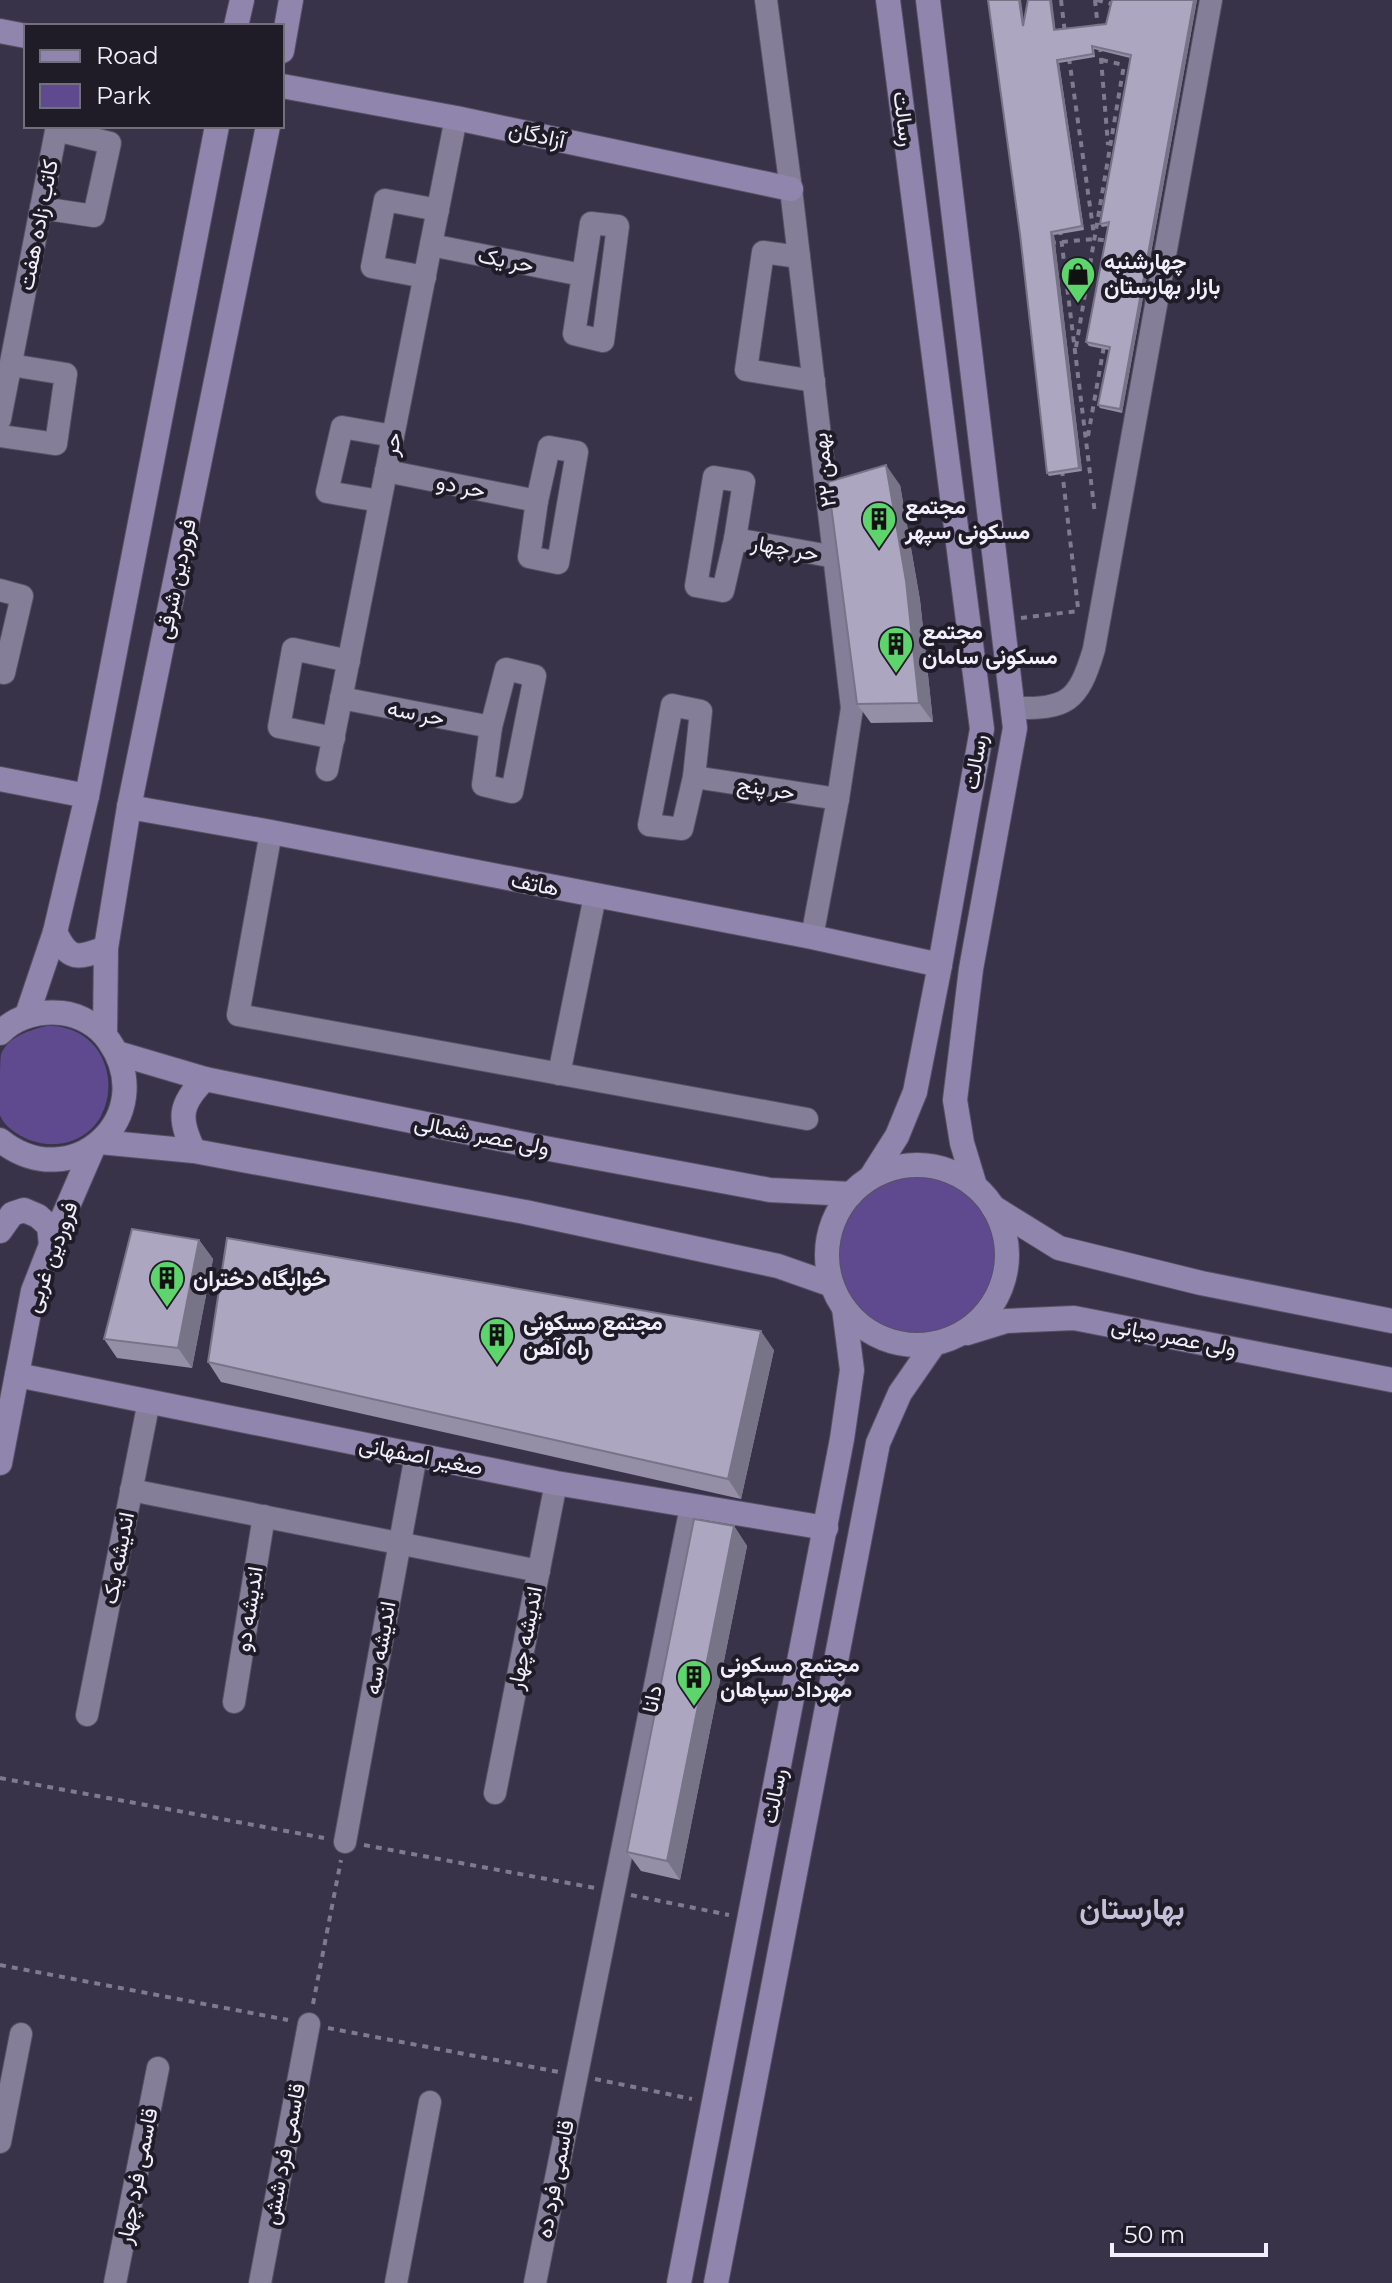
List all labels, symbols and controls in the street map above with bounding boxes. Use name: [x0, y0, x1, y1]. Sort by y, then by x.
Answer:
legend: [24, 24, 284, 128]
text: Road: [96, 41, 159, 70]
text: Park: [96, 81, 151, 110]
street label: رسالت: [887, 90, 921, 148]
street label: آزادگان: [506, 116, 569, 155]
street label: کاتب زاده هفت: [12, 157, 64, 293]
street label: حر یک: [476, 241, 536, 279]
place label: چهارشنبه بازار بهارستان: [1104, 248, 1220, 300]
shop icon: چهارشنبه بازار بهارستان: [1059, 255, 1097, 305]
street label: حر: [376, 430, 407, 459]
street label: ۲۲ بهمن: [806, 431, 842, 509]
street label: حر دو: [434, 468, 488, 504]
place label: مجتمع مسکونی سپهر: [904, 493, 1030, 547]
building icon: مجتمع مسکونی سپهر: [860, 500, 898, 550]
street label: فروردین شرقی: [150, 516, 202, 642]
street label: حر چهار: [748, 529, 821, 568]
place label: مجتمع مسکونی سامان: [922, 618, 1058, 670]
building icon: مجتمع مسکونی سامان: [877, 625, 915, 675]
street label: حر سه: [385, 694, 447, 732]
street label: رسالت: [957, 732, 993, 792]
street label: حر پنج: [735, 770, 797, 807]
street label: هاتف: [509, 866, 561, 902]
street label: ولی عصر شمالی: [412, 1109, 552, 1161]
street label: فروردین غربی: [19, 1198, 83, 1316]
building icon: خوابگاه دختران: [148, 1259, 186, 1309]
place label: خوابگاه دختران: [193, 1265, 327, 1292]
place label: مجتمع مسکونی راه آهن: [523, 1309, 663, 1361]
street label: ولی عصر میانی: [1109, 1312, 1239, 1362]
building icon: مجتمع مسکونی راه آهن: [478, 1316, 516, 1366]
street label: صغیر اصفهانی: [357, 1431, 485, 1481]
street label: اندیشه یک: [96, 1510, 140, 1606]
street label: اندیشه دو: [229, 1564, 269, 1654]
street label: اندیشه چهار: [502, 1584, 549, 1693]
street label: اندیشه سه: [359, 1599, 401, 1697]
place label: مجتمع مسکونی مهرداد سپاهان: [720, 1651, 860, 1705]
building icon: مجتمع مسکونی مهرداد سپاهان: [675, 1658, 713, 1708]
street label: دانا: [636, 1683, 668, 1715]
street label: رسالت: [755, 1766, 793, 1826]
district label: بهارستان: [1079, 1890, 1185, 1927]
street label: قاسمی فرد شش: [257, 2081, 311, 2227]
street label: قاسمی فرد چهار: [110, 2106, 164, 2248]
street label: قاسمی فرد ده: [530, 2118, 580, 2240]
scale bar: [1112, 2207, 1266, 2257]
text: 50 m: [1124, 2220, 1185, 2249]

